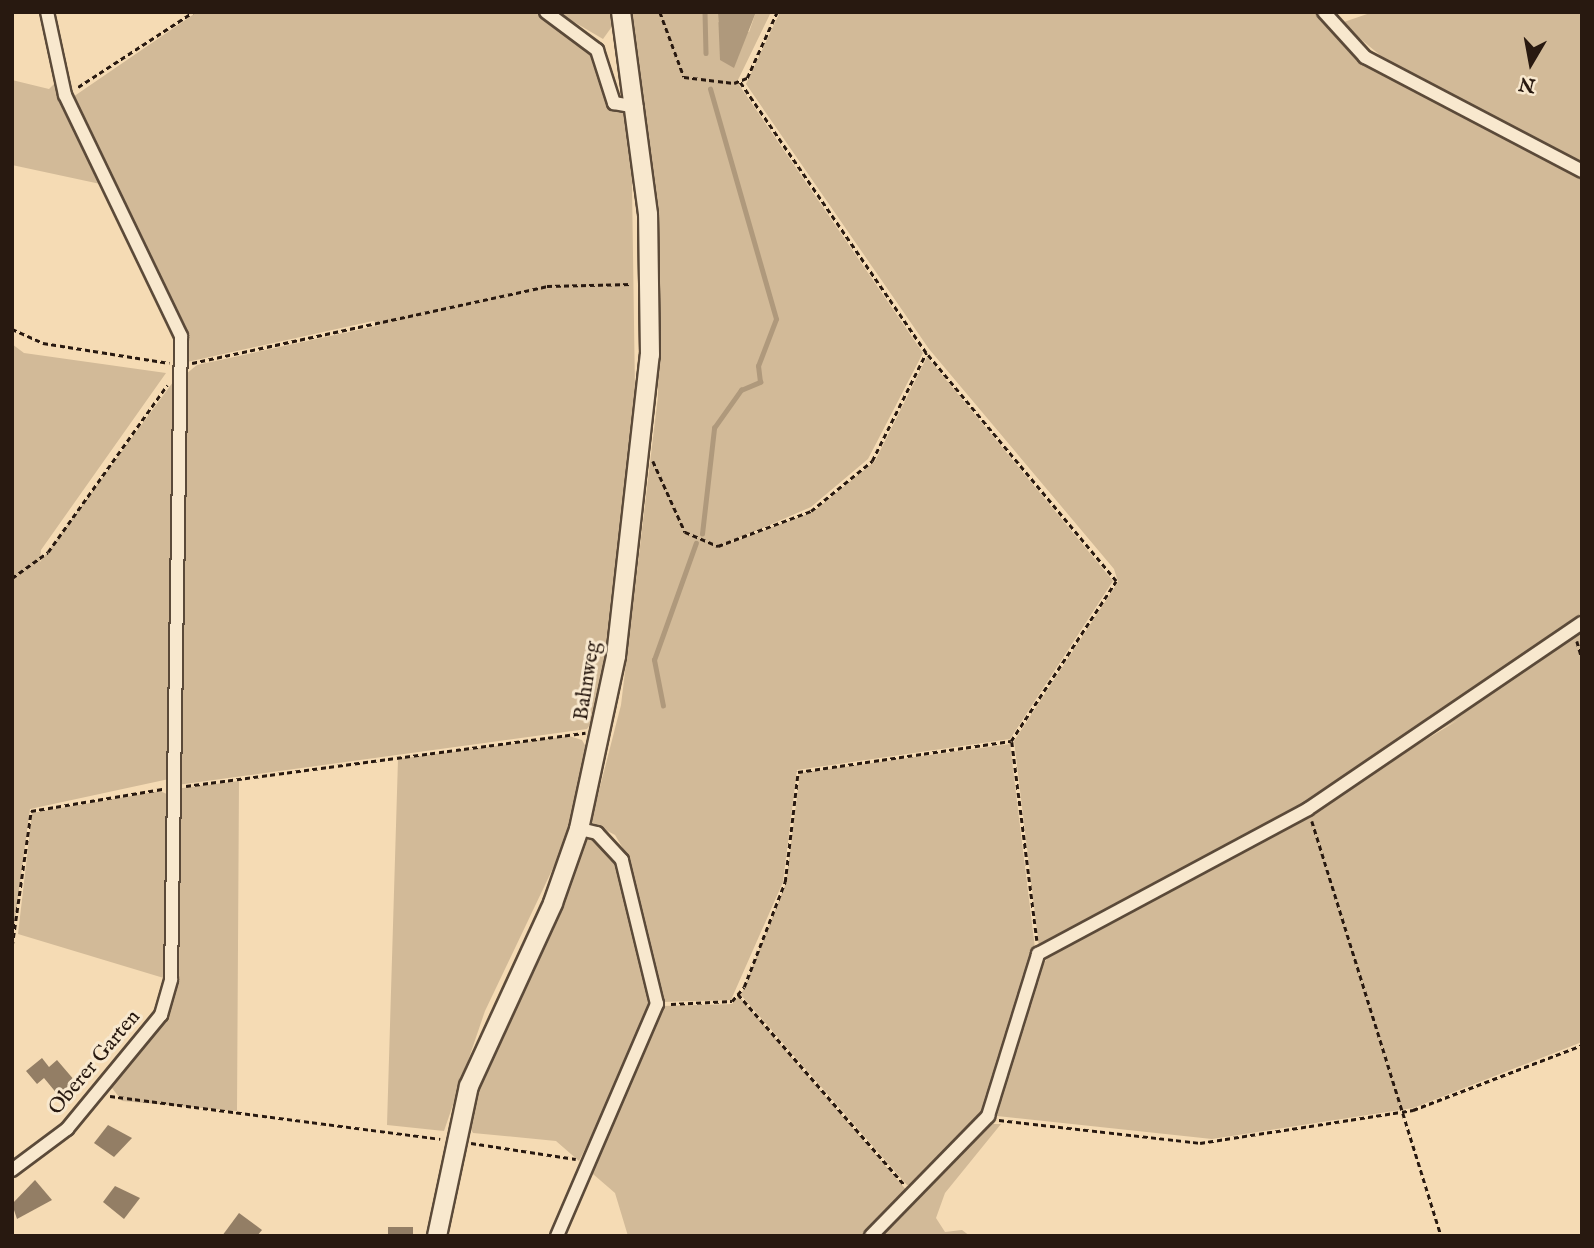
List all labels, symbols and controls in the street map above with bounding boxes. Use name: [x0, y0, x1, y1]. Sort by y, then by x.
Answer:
north arrow: [1496, 28, 1566, 98]
text: N: [1517, 70, 1538, 97]
street label: Bahnweg: [569, 640, 607, 722]
street label: Oberer Garten: [44, 1005, 146, 1121]

